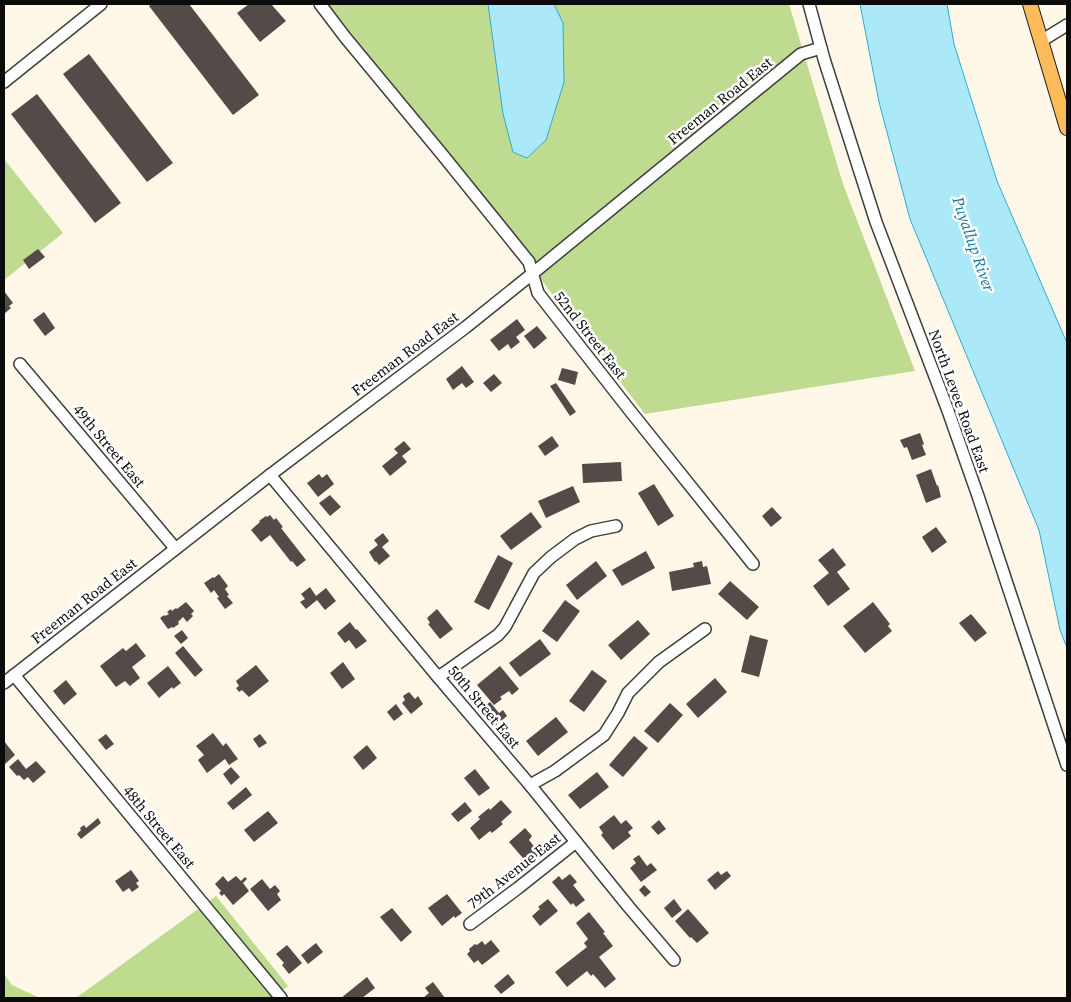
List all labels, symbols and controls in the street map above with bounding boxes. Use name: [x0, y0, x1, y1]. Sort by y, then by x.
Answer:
street label: Freeman Road East: [663, 52, 777, 149]
water label: Puyallup River: [947, 193, 1001, 295]
street label: 52nd Street East: [549, 286, 632, 383]
street label: Freeman Road East: [347, 306, 463, 401]
street label: North Levee Road East: [924, 326, 995, 476]
street label: 49th Street East: [68, 400, 151, 492]
street label: Freeman Road East: [26, 553, 141, 649]
street label: 50th Street East: [443, 661, 526, 753]
street label: 48th Street East: [118, 781, 201, 873]
street label: 79th Avenue East: [463, 827, 565, 914]

